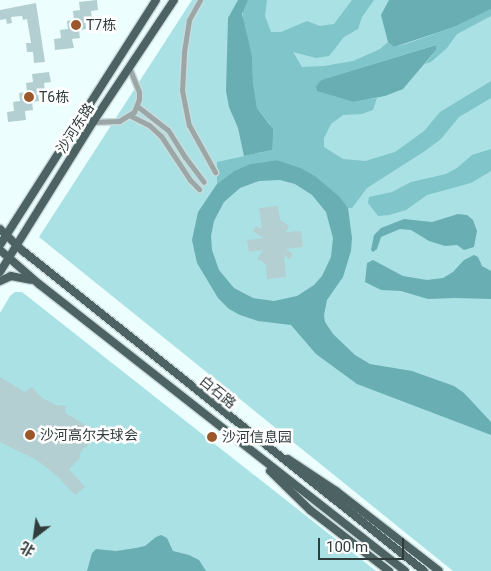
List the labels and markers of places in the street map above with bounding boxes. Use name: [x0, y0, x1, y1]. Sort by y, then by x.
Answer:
place label: T7栋: [86, 17, 116, 33]
marker: T7栋: [70, 19, 82, 31]
place label: T6栋: [39, 89, 69, 105]
marker: T6栋: [23, 91, 35, 103]
place label: 沙河高尔夫球会: [40, 427, 138, 443]
marker: 沙河高尔夫球会: [24, 429, 36, 441]
place label: 沙河信息园: [222, 429, 292, 445]
marker: 沙河信息园: [206, 431, 218, 443]

